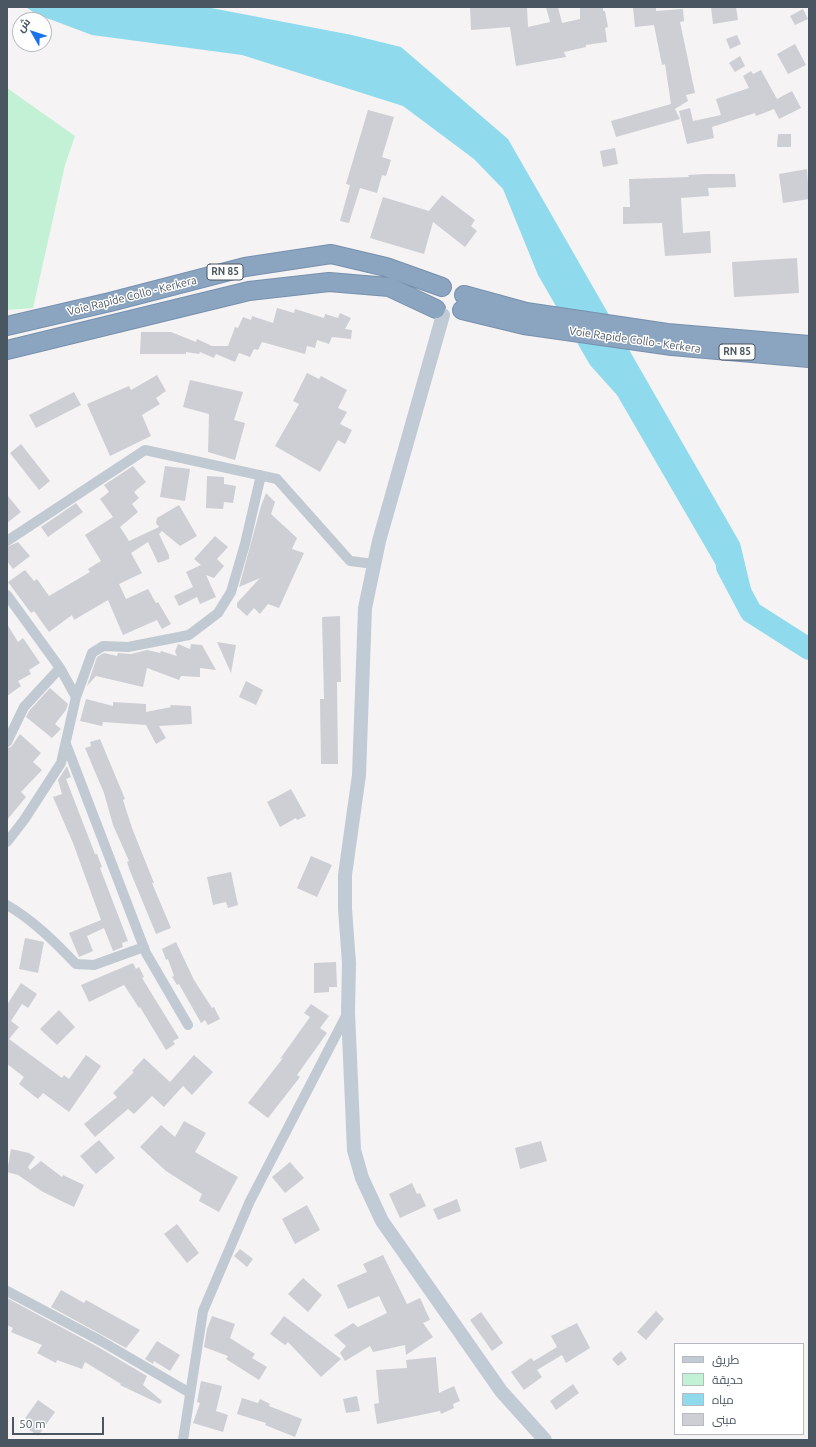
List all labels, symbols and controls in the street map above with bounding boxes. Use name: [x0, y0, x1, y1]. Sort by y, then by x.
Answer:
north arrow: [12, 12, 52, 52]
text: ش: [14, 16, 33, 34]
road number: RN 85: [207, 264, 243, 280]
street label: Voie Rapide Collo - Kerkera: [66, 274, 198, 318]
street label: Voie Rapide Collo - Kerkera: [568, 324, 702, 356]
road number: RN 85: [719, 344, 755, 360]
legend: [674, 1343, 804, 1435]
text: طريق: [712, 1353, 739, 1366]
text: حديقة: [712, 1373, 743, 1386]
text: مياه: [712, 1393, 734, 1406]
scale bar: [14, 1409, 106, 1435]
text: مبنى: [712, 1413, 737, 1426]
text: 50 m: [19, 1417, 46, 1430]

